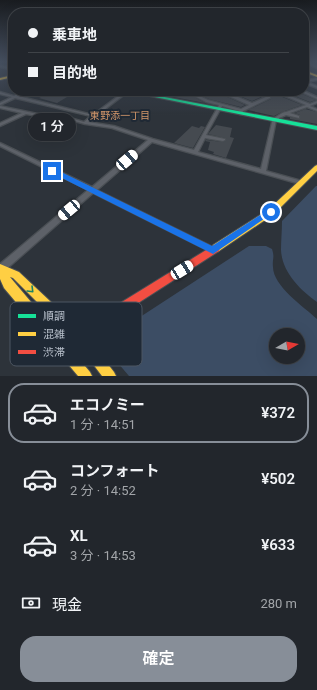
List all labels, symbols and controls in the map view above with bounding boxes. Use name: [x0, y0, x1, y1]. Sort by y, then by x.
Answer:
text: 乗車地: [52, 26, 97, 44]
text: 目的地: [52, 64, 97, 82]
district label: 東野添一丁目: [90, 110, 150, 121]
callout: 1 分: [28, 113, 76, 141]
text: 1 分: [40, 119, 64, 134]
car: [114, 148, 140, 172]
route end: [43, 162, 61, 180]
car: [56, 198, 82, 222]
route start: [262, 203, 280, 221]
car: [169, 259, 195, 281]
one-way arrow: [27, 285, 34, 293]
legend: [10, 302, 142, 366]
text: 順調: [43, 310, 65, 323]
text: 混雑: [43, 328, 65, 341]
north arrow: [269, 328, 305, 364]
map controls: [269, 328, 305, 364]
text: 渋滞: [43, 346, 65, 359]
icon: car: [22, 395, 58, 431]
text: エコノミー: [70, 396, 145, 414]
text: ¥372: [261, 404, 295, 422]
text: 1 分 · 14:51: [70, 417, 136, 432]
icon: car: [22, 461, 58, 497]
text: コンフォート: [70, 462, 160, 480]
text: ¥502: [261, 470, 295, 488]
text: 2 分 · 14:52: [70, 483, 136, 498]
icon: car: [22, 527, 58, 563]
text: XL: [70, 527, 88, 545]
text: ¥633: [261, 536, 295, 554]
text: 3 分 · 14:53: [70, 548, 136, 563]
icon: cash: [20, 592, 42, 614]
text: 現金: [52, 596, 82, 614]
text: 280 m: [260, 596, 297, 611]
button: 確定: [20, 636, 297, 682]

